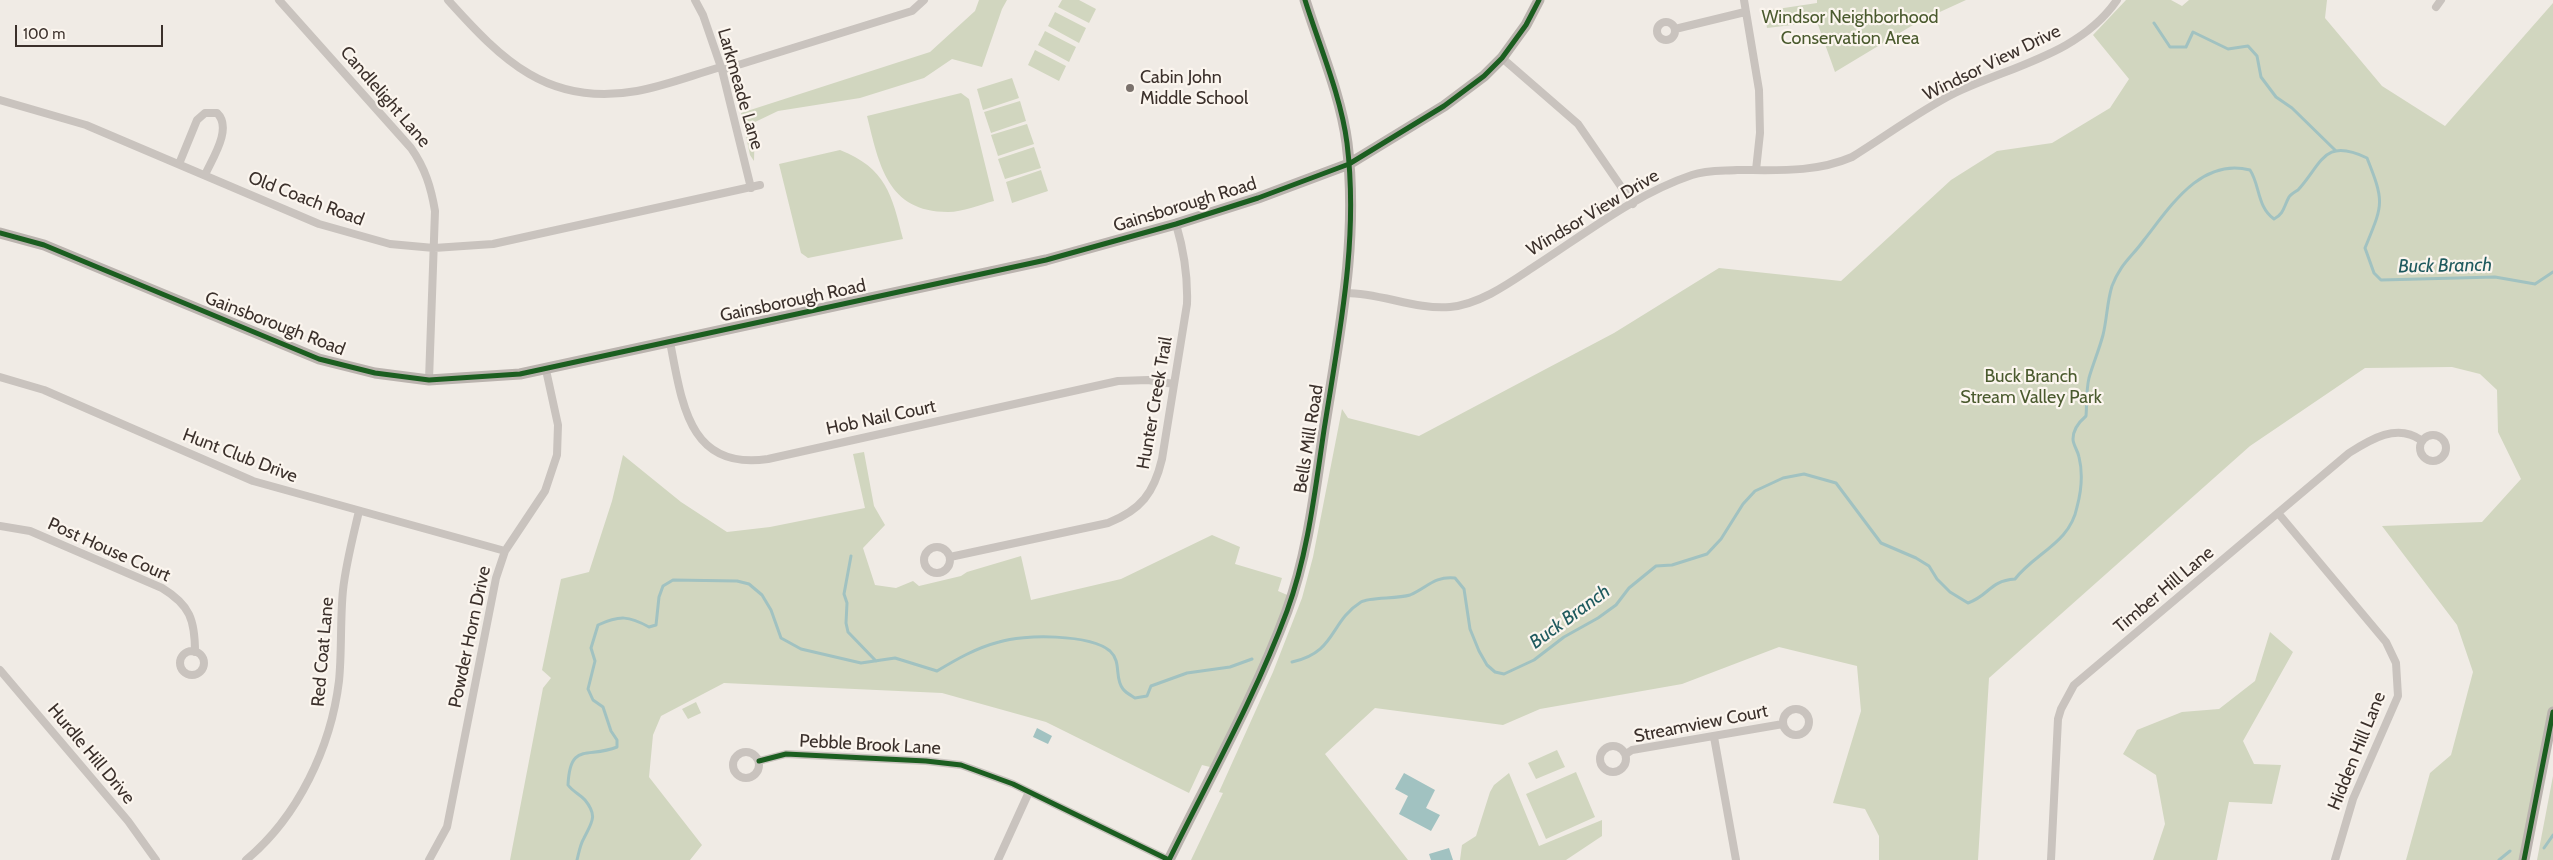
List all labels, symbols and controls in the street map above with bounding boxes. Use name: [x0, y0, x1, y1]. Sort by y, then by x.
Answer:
park label: Windsor Neighborhood Conservation Area: [1761, 7, 1939, 50]
scale bar: [18, 15, 165, 47]
street label: Windsor View Drive: [1920, 20, 2064, 106]
text: 100 m: [23, 25, 65, 43]
street label: Larkmeade Lane: [712, 26, 768, 152]
street label: Candlelight Lane: [335, 42, 435, 152]
place label: Cabin John Middle School: [1140, 67, 1248, 110]
marker: Cabin John Middle School: [1124, 82, 1136, 94]
street label: Windsor View Drive: [1523, 165, 1663, 261]
street label: Old Coach Road: [245, 167, 367, 231]
street label: Gainsborough Road: [1111, 173, 1259, 237]
water label: Buck Branch: [2398, 254, 2492, 278]
street label: Gainsborough Road: [718, 275, 868, 327]
street label: Gainsborough Road: [202, 287, 348, 361]
street label: Hunter Creek Trail: [1133, 335, 1177, 471]
park label: Buck Branch Stream Valley Park: [1960, 366, 2102, 408]
street label: Bells Mill Road: [1290, 383, 1328, 495]
street label: Hob Nail Court: [824, 396, 938, 440]
street label: Hunt Club Drive: [180, 424, 300, 488]
street label: Post House Court: [44, 513, 174, 587]
street label: Timber Hill Lane: [2110, 542, 2218, 638]
street label: Powder Horn Drive: [444, 564, 496, 710]
water label: Buck Branch: [1525, 580, 1615, 654]
street label: Red Coat Lane: [307, 596, 339, 708]
street label: Hidden Hill Lane: [2323, 689, 2391, 813]
street label: Hurdle Hill Drive: [43, 700, 139, 808]
street label: Streamview Court: [1632, 700, 1770, 748]
street label: Pebble Brook Lane: [799, 731, 941, 759]

